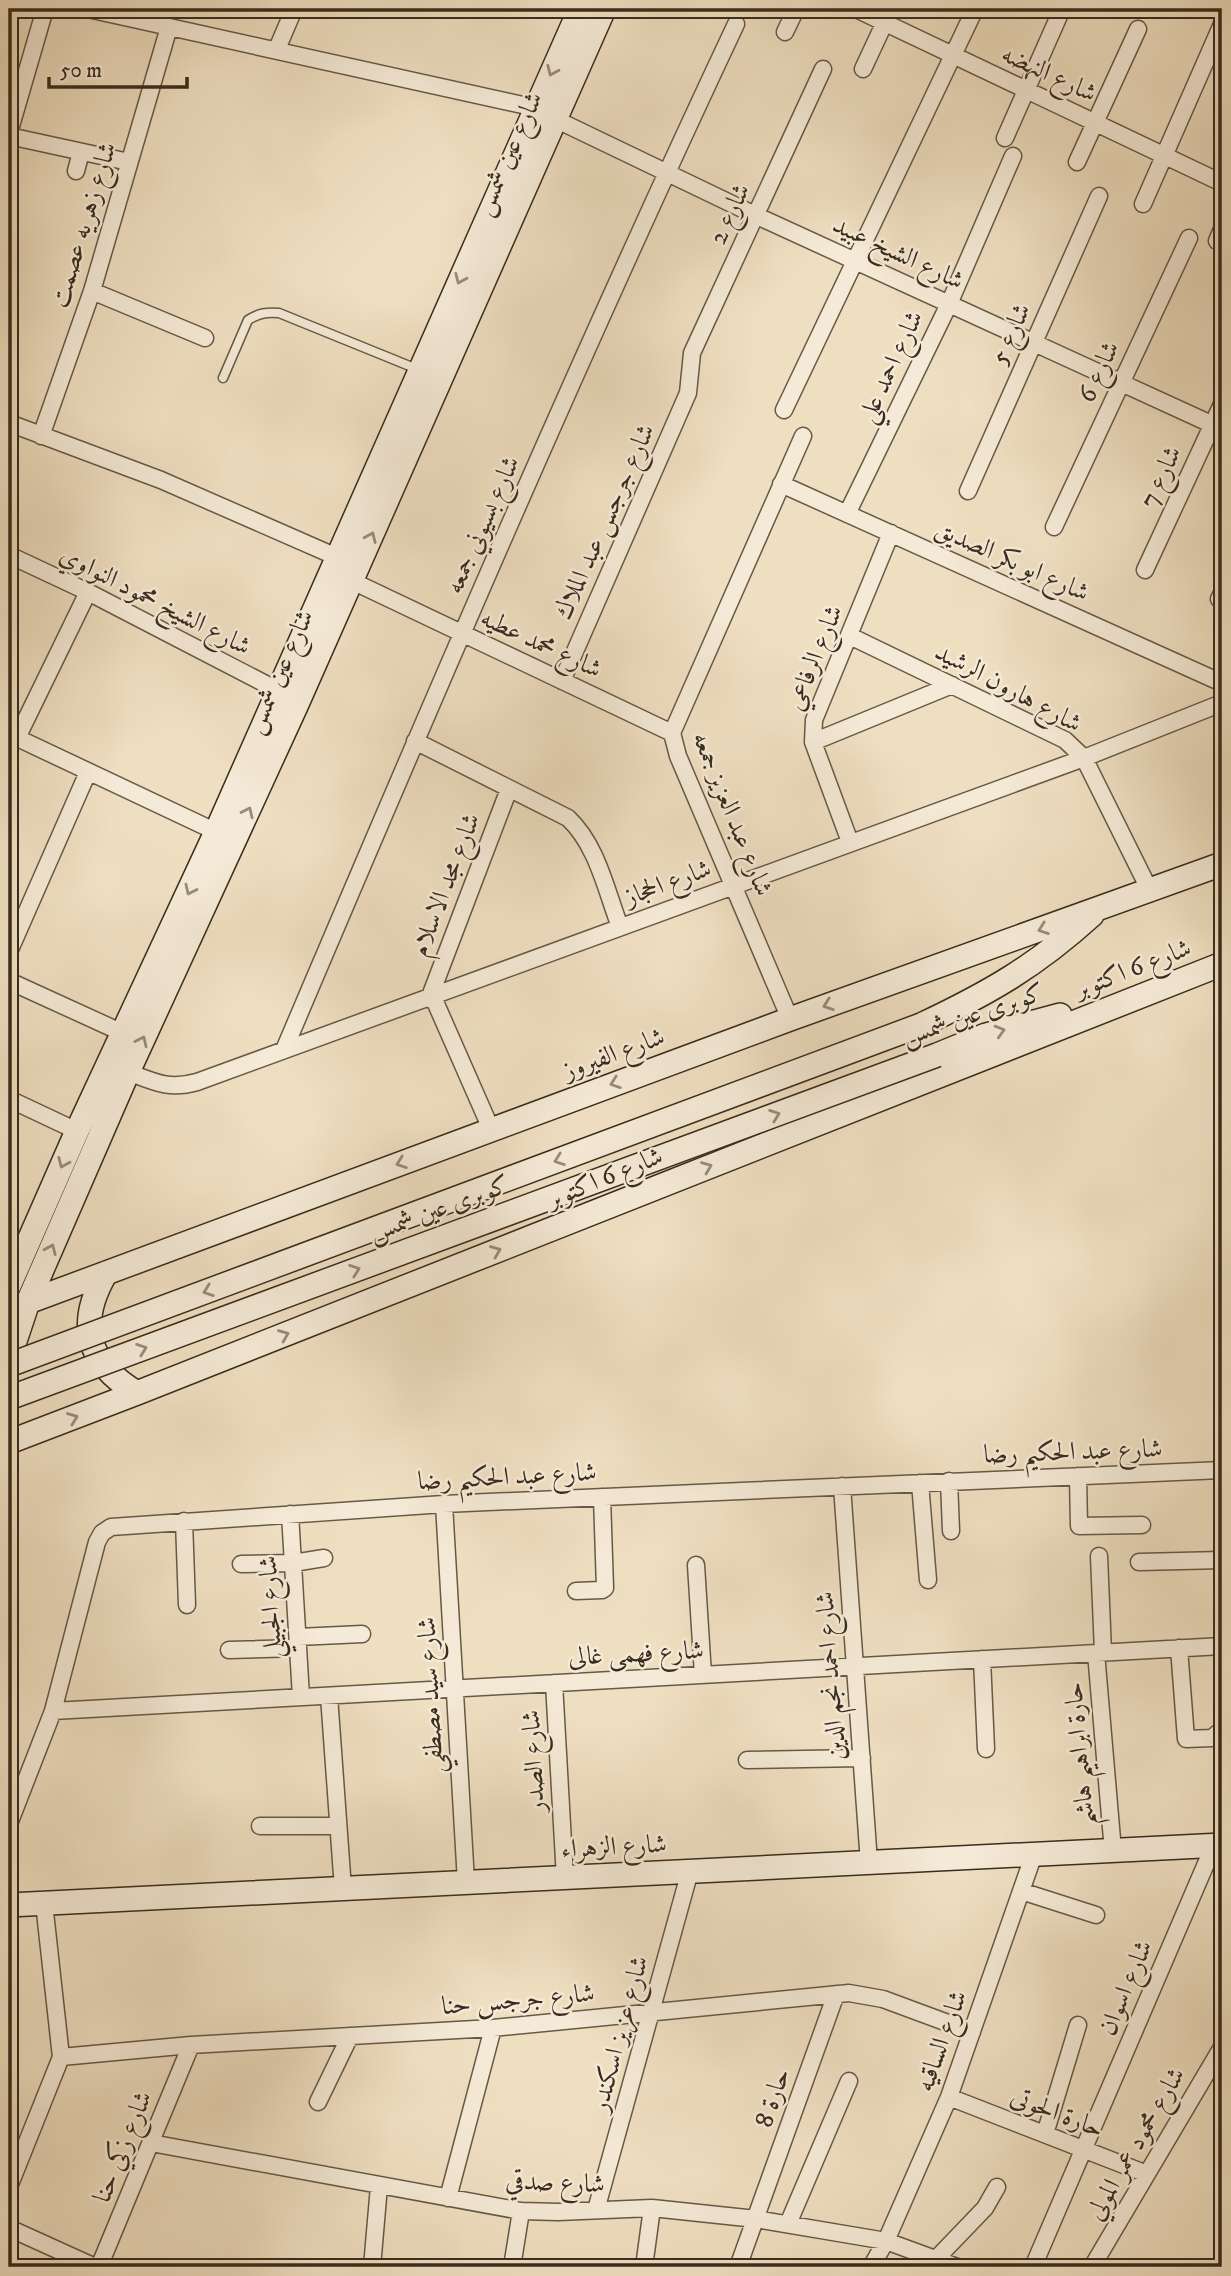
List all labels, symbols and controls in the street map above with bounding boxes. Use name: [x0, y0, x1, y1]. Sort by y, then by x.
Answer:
street label: شارع النهضه: [994, 38, 1102, 114]
scale bar: [49, 46, 187, 90]
text: 50 m: [60, 58, 102, 84]
one-way arrow: [546, 64, 560, 76]
street label: شارع عين شمس: [467, 87, 555, 223]
street label: شارع زهريه عصمت: [43, 138, 129, 313]
street label: شارع 2: [702, 178, 762, 251]
street label: شارع الشيخ عبيد: [824, 208, 969, 303]
one-way arrow: [454, 272, 468, 284]
street label: شارع 5: [983, 298, 1043, 371]
street label: شارع احمد علي: [851, 305, 938, 432]
street label: شارع 6: [1070, 336, 1131, 410]
street label: شارع جرجس عبد الملاك: [547, 419, 667, 627]
street label: شارع 7: [1132, 441, 1193, 515]
street label: شارع بسيوني جمعه: [438, 451, 532, 601]
street label: شارع ابو بكر الصديق: [928, 512, 1094, 613]
one-way arrow: [363, 532, 377, 545]
street label: شارع الشيخ محمود النواوي: [51, 538, 256, 669]
street label: شارع الرفاعي: [779, 600, 855, 717]
street label: شارع محمد عطيه: [473, 601, 607, 690]
street label: شارع عين شمس: [238, 605, 326, 741]
street label: شارع هارون الرشيد: [927, 635, 1087, 744]
street label: شارع عبد العزيز جمعه: [680, 727, 780, 903]
one-way arrow: [239, 807, 253, 819]
street label: شارع مجد الاسلام: [404, 809, 493, 963]
street label: شارع الحجاز: [617, 852, 717, 919]
one-way arrow: [184, 883, 198, 895]
one-way arrow: [1037, 920, 1049, 934]
street label: شارع 6 اكتوبر: [1067, 932, 1197, 1011]
street label: كوبرى عين شمس: [898, 976, 1048, 1054]
one-way arrow: [823, 997, 835, 1011]
street label: شارع الفيروز: [556, 1020, 671, 1092]
one-way arrow: [994, 1024, 1006, 1039]
one-way arrow: [134, 1036, 148, 1048]
one-way arrow: [609, 1075, 621, 1089]
one-way arrow: [769, 1109, 781, 1123]
street label: شارع 6 اكتوبر: [539, 1140, 669, 1221]
one-way arrow: [553, 1152, 565, 1166]
one-way arrow: [396, 1154, 408, 1168]
one-way arrow: [57, 1156, 71, 1168]
one-way arrow: [701, 1162, 713, 1176]
street label: كوبرى عين شمس: [364, 1168, 514, 1250]
one-way arrow: [43, 1244, 57, 1256]
one-way arrow: [489, 1246, 501, 1260]
one-way arrow: [349, 1264, 361, 1278]
one-way arrow: [202, 1283, 214, 1297]
one-way arrow: [278, 1329, 290, 1343]
one-way arrow: [135, 1343, 147, 1357]
one-way arrow: [66, 1412, 78, 1426]
street label: شارع عبد الحكيم رضا: [983, 1432, 1163, 1480]
street label: شارع عبد الحكيم رضا: [417, 1456, 598, 1506]
street label: شارع الجبيلي: [252, 1554, 297, 1659]
street label: شارع احمد نجم الدين: [809, 1590, 860, 1762]
street label: شارع سيد مصطفي: [410, 1616, 460, 1774]
street label: شارع فهمى غالى: [567, 1634, 705, 1678]
street label: حارة ابراهيم هاشم: [1057, 1680, 1111, 1827]
street label: شارع الصدر: [515, 1709, 557, 1816]
street label: شارع الزهراء: [560, 1828, 668, 1870]
street label: شارع اسوان: [1091, 1935, 1165, 2042]
street label: شارع عزيز اسكندر: [583, 1952, 661, 2120]
street label: شارع جرجس حنا: [440, 1977, 596, 2027]
street label: شارع الساقيه: [908, 1986, 979, 2098]
street label: شارع محمود عمر المولي: [1079, 2062, 1197, 2228]
street label: حارة 8: [748, 2064, 798, 2132]
street label: حارة الحوتى: [1006, 2080, 1108, 2146]
street label: شارع زكي حنا: [85, 2086, 164, 2209]
street label: شارع صدقي: [504, 2165, 605, 2205]

